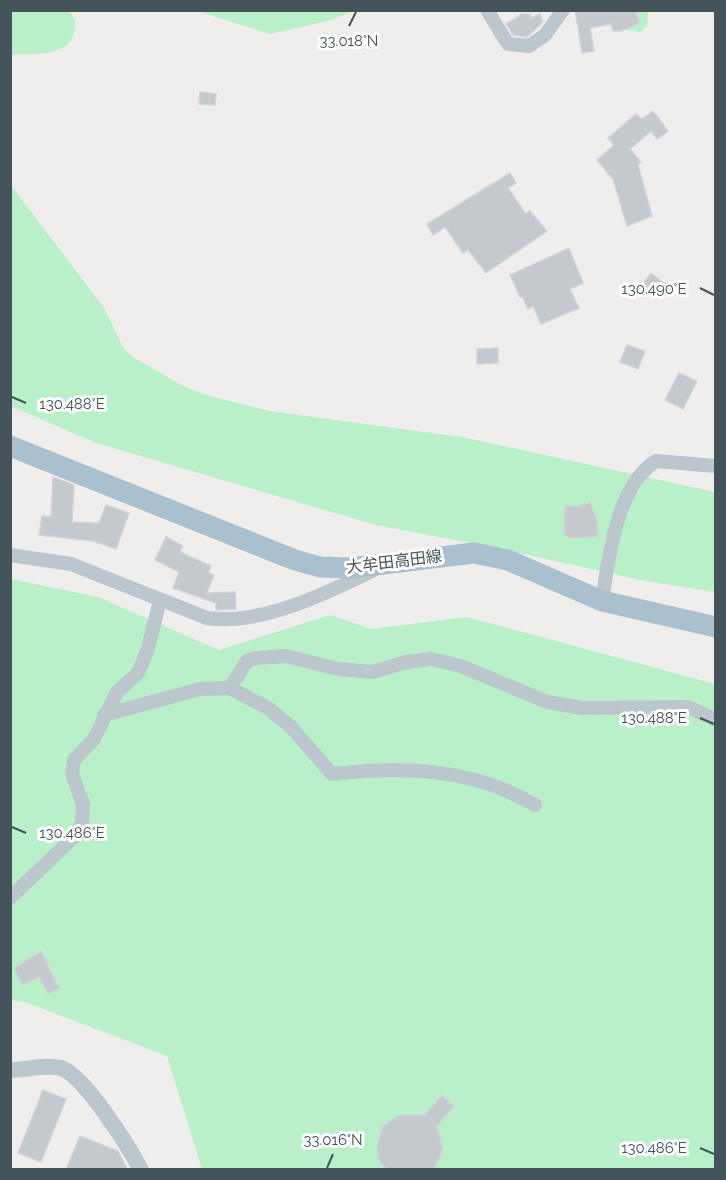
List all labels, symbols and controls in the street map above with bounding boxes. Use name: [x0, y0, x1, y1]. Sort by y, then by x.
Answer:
text: 33.018°N: [320, 32, 378, 50]
text: 130.490°E: [621, 280, 687, 298]
text: 130.488°E: [39, 395, 105, 413]
street label: 大牟田高田線: [345, 546, 443, 577]
text: 130.488°E: [621, 709, 687, 727]
text: 130.486°E: [39, 824, 105, 842]
text: 33.016°N: [303, 1131, 363, 1149]
text: 130.486°E: [621, 1139, 687, 1157]

